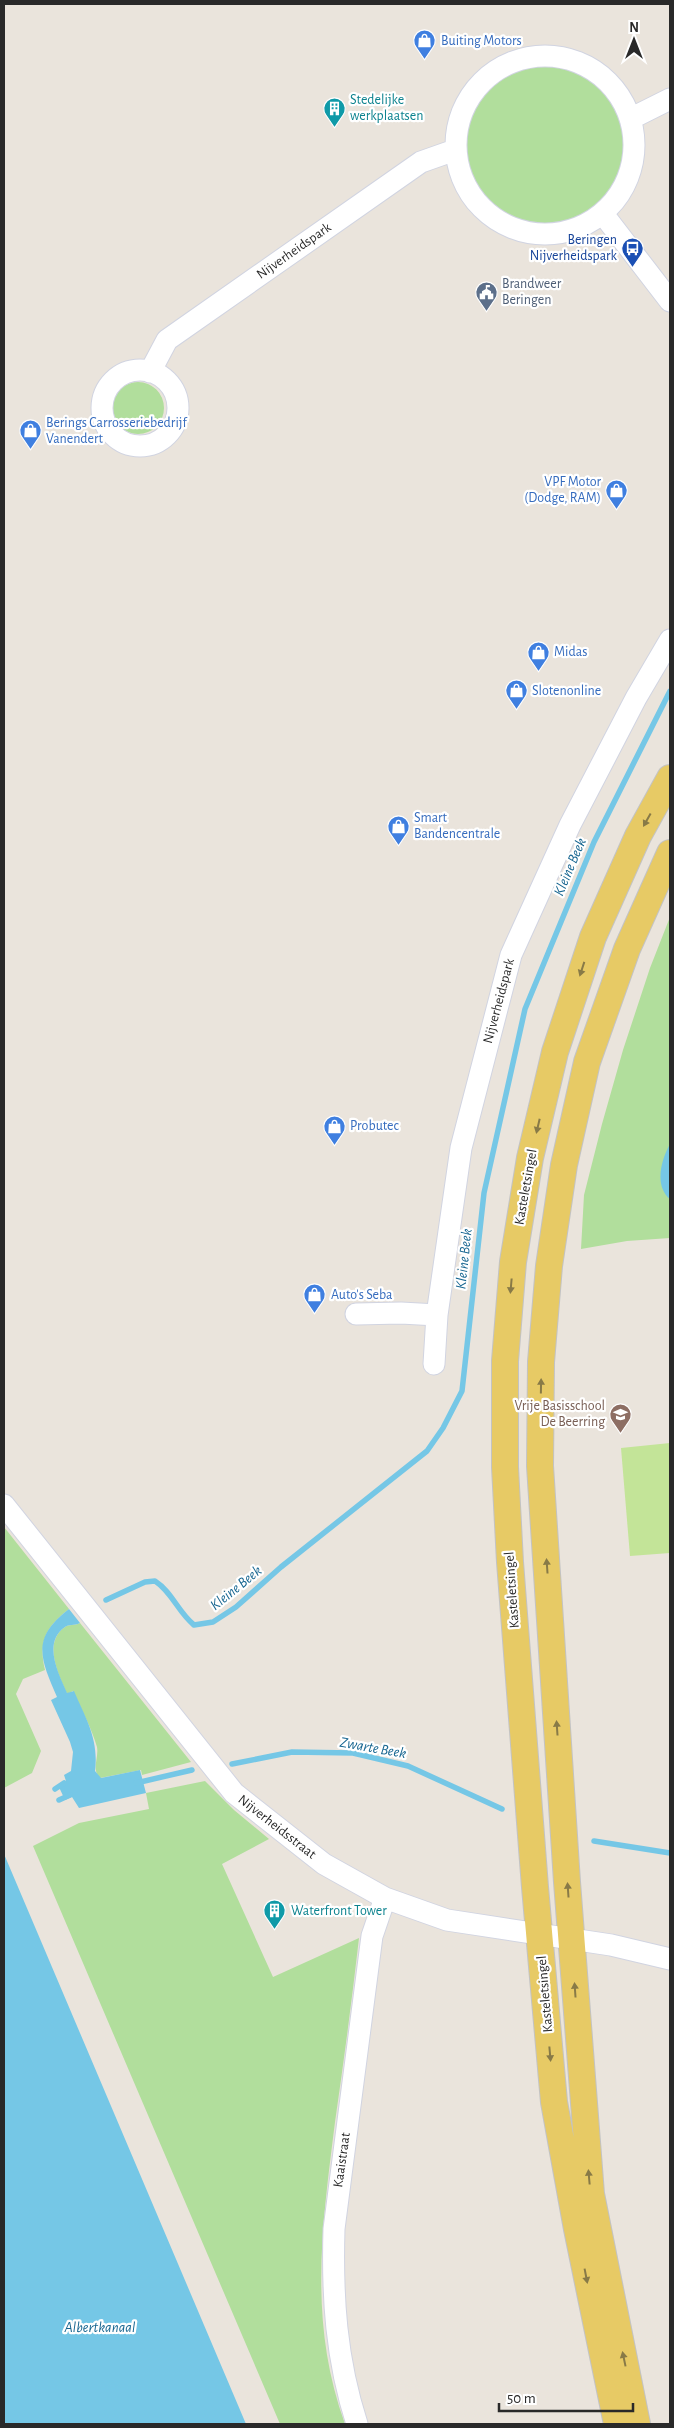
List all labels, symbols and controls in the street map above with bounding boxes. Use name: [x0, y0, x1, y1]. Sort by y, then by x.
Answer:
north arrow: [609, 15, 659, 65]
text: N: [629, 21, 639, 35]
shop icon: Buiting Motors: [413, 29, 437, 60]
place label: Buiting Motors: [441, 34, 522, 48]
place label: Stedelijke werkplaatsen: [350, 93, 423, 123]
building icon: Stedelijke werkplaatsen: [322, 96, 346, 127]
street label: Nijverheidspark: [254, 220, 334, 282]
place label: Beringen Nijverheidspark: [530, 233, 618, 263]
bus stop icon: Beringen Nijverheidspark: [621, 236, 645, 267]
place label: Brandweer Beringen: [502, 277, 562, 307]
public building icon: Brandweer Beringen: [474, 280, 498, 311]
place label: Berings Carrosseriebedrijf Vanendert: [46, 416, 187, 446]
shop icon: Berings Carrosseriebedrijf Vanendert: [18, 419, 42, 450]
place label: VPF Motor (Dodge, RAM): [524, 475, 601, 505]
shop icon: VPF Motor (Dodge, RAM): [605, 478, 629, 509]
shop icon: Midas: [526, 640, 550, 671]
place label: Midas: [554, 645, 587, 659]
shop icon: Slotenonline: [504, 679, 528, 710]
place label: Slotenonline: [532, 684, 601, 698]
place label: Smart Bandencentrale: [414, 811, 500, 841]
one-way arrow: [643, 813, 651, 828]
shop icon: Smart Bandencentrale: [386, 814, 410, 845]
water label: Kleine Beek: [551, 836, 589, 898]
street label: Nijverheidspark: [481, 956, 517, 1045]
one-way arrow: [578, 962, 586, 977]
shop icon: Probutec: [322, 1114, 346, 1145]
one-way arrow: [534, 1118, 542, 1133]
place label: Probutec: [350, 1119, 400, 1133]
street label: Kasteletsingel: [512, 1148, 540, 1226]
water label: Kleine Beek: [453, 1228, 475, 1290]
one-way arrow: [506, 1278, 514, 1294]
shop icon: Auto's Seba: [303, 1283, 327, 1314]
place label: Auto's Seba: [331, 1288, 393, 1302]
one-way arrow: [537, 1378, 545, 1394]
place label: Vrije Basisschool De Beerring: [515, 1399, 605, 1429]
school or university icon: Vrije Basisschool De Beerring: [609, 1402, 633, 1433]
street label: Kasteletsingel: [502, 1551, 522, 1629]
one-way arrow: [542, 1558, 550, 1574]
water label: Kleine Beek: [208, 1563, 265, 1613]
one-way arrow: [553, 1720, 561, 1736]
water label: Zwarte Beek: [339, 1735, 407, 1761]
street label: Nijverheidsstraat: [236, 1792, 319, 1862]
one-way arrow: [563, 1882, 571, 1898]
building icon: Waterfront Tower: [263, 1899, 287, 1930]
place label: Waterfront Tower: [291, 1904, 387, 1918]
street label: Kasteletsingel: [535, 1955, 555, 2033]
one-way arrow: [571, 1982, 579, 1998]
one-way arrow: [546, 2046, 554, 2062]
street label: Kaaistraat: [331, 2131, 353, 2188]
one-way arrow: [585, 2169, 593, 2185]
one-way arrow: [583, 2269, 591, 2285]
water label: Albertkanaal: [63, 2320, 136, 2335]
one-way arrow: [620, 2352, 628, 2367]
scale bar: [499, 2380, 633, 2412]
text: 50 m: [507, 2391, 536, 2406]

